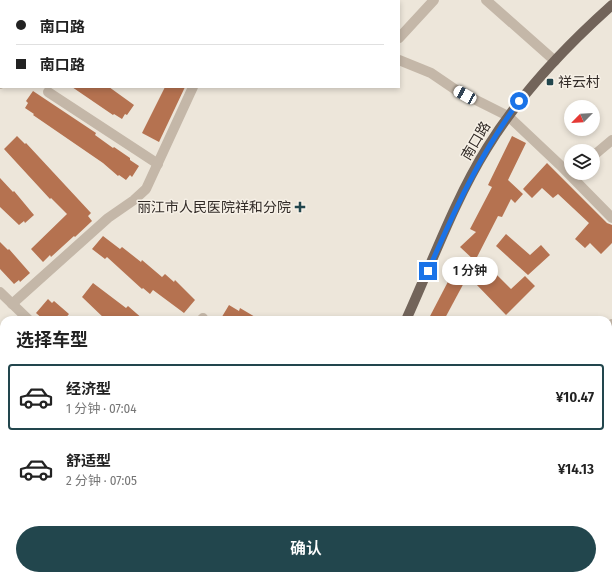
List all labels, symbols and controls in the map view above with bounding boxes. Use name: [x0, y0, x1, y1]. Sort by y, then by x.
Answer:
text: 南口路: [40, 18, 85, 36]
text: 南口路: [40, 56, 85, 74]
place label: 祥云村: [558, 74, 600, 91]
marker: 祥云村: [545, 77, 555, 87]
car: [452, 84, 478, 106]
route start: [510, 92, 528, 110]
north arrow: [564, 100, 600, 136]
map controls: [564, 100, 600, 180]
street label: 南口路: [458, 119, 494, 163]
button: layers: [564, 144, 600, 180]
place label: 丽江市人民医院祥和分院: [137, 199, 291, 216]
marker: 丽江市人民医院祥和分院: [294, 201, 306, 213]
callout: 1 分钟: [442, 257, 498, 285]
route end: [419, 262, 437, 280]
text: 1 分钟: [453, 263, 487, 278]
text: 选择车型: [16, 329, 88, 351]
icon: car: [18, 379, 54, 415]
text: 经济型: [66, 380, 111, 398]
text: ¥10.47: [556, 388, 594, 406]
text: 1 分钟 · 07:04: [66, 401, 137, 416]
icon: car: [18, 451, 54, 487]
text: 舒适型: [66, 452, 111, 470]
text: ¥14.13: [558, 460, 594, 478]
text: 2 分钟 · 07:05: [66, 473, 137, 488]
button: 确认: [16, 526, 596, 572]

